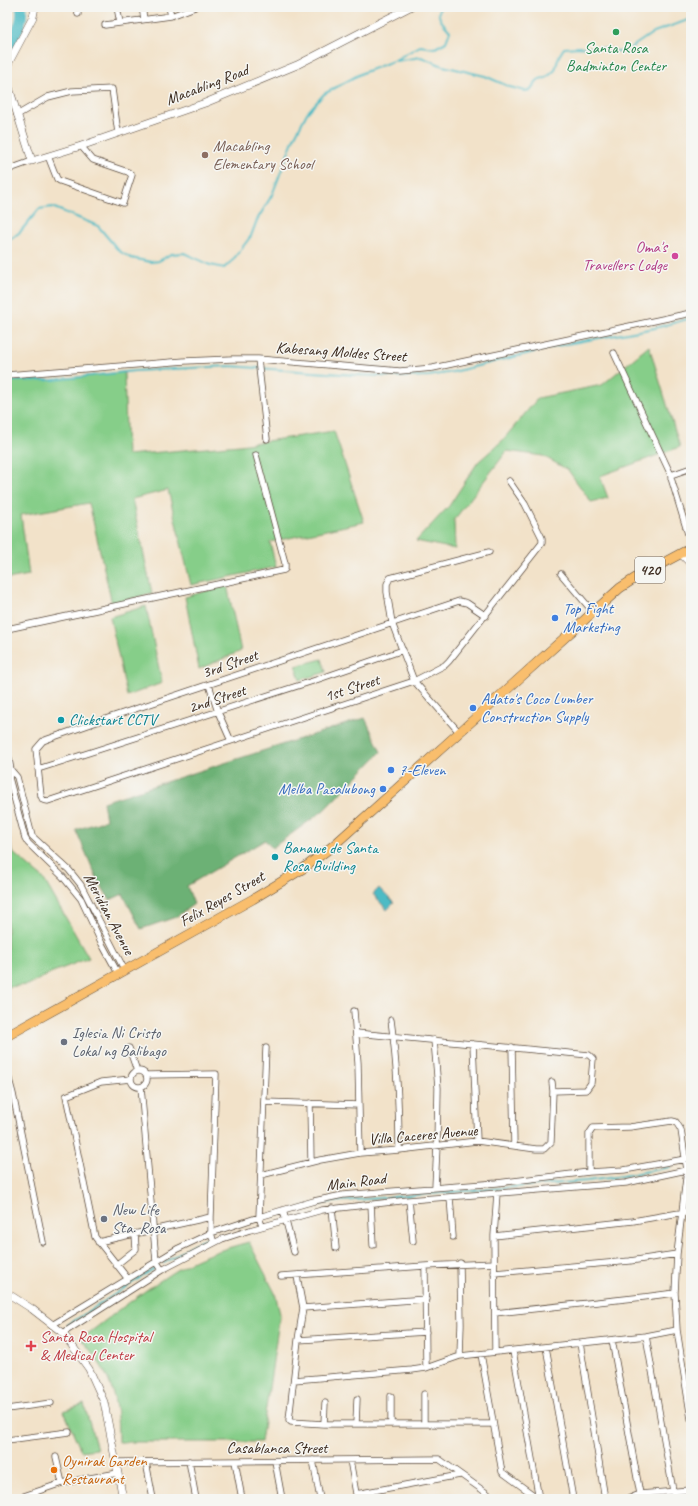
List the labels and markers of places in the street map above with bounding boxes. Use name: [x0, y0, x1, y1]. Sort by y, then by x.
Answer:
marker: Santa Rosa Badminton Center: [611, 27, 621, 37]
place label: Santa Rosa Badminton Center: [566, 38, 667, 76]
place label: Macabling Elementary School: [213, 136, 316, 174]
marker: Macabling Elementary School: [200, 150, 210, 160]
place label: Oma's Travellers Lodge: [582, 237, 669, 275]
marker: Oma's Travellers Lodge: [670, 251, 680, 261]
place label: Top Fight Marketing: [563, 599, 621, 637]
marker: Top Fight Marketing: [550, 613, 560, 623]
place label: Adato's Coco Lumber Construction Supply: [481, 689, 594, 727]
marker: Adato's Coco Lumber Construction Supply: [468, 703, 478, 713]
place label: Clickstart CCTV: [69, 710, 160, 730]
marker: Clickstart CCTV: [56, 715, 66, 725]
place label: 7-Eleven: [399, 760, 446, 780]
marker: 7-Eleven: [386, 765, 396, 775]
place label: Melba Pasalubong: [278, 779, 376, 799]
marker: Melba Pasalubong: [378, 784, 388, 794]
place label: Banawe de Santa Rosa Building: [283, 838, 379, 876]
marker: Banawe de Santa Rosa Building: [270, 852, 280, 862]
place label: Iglesia Ni Cristo Lokal ng Balibago: [72, 1023, 167, 1061]
marker: Iglesia Ni Cristo Lokal ng Balibago: [59, 1037, 69, 1047]
place label: New Life Sta. Rosa: [112, 1200, 167, 1238]
marker: New Life Sta. Rosa: [99, 1214, 109, 1224]
place label: Santa Rosa Hospital & Medical Center: [40, 1327, 155, 1365]
marker: Santa Rosa Hospital & Medical Center: [25, 1340, 37, 1352]
place label: Oynirak Garden Restaurant: [62, 1451, 147, 1489]
marker: Oynirak Garden Restaurant: [49, 1465, 59, 1475]

